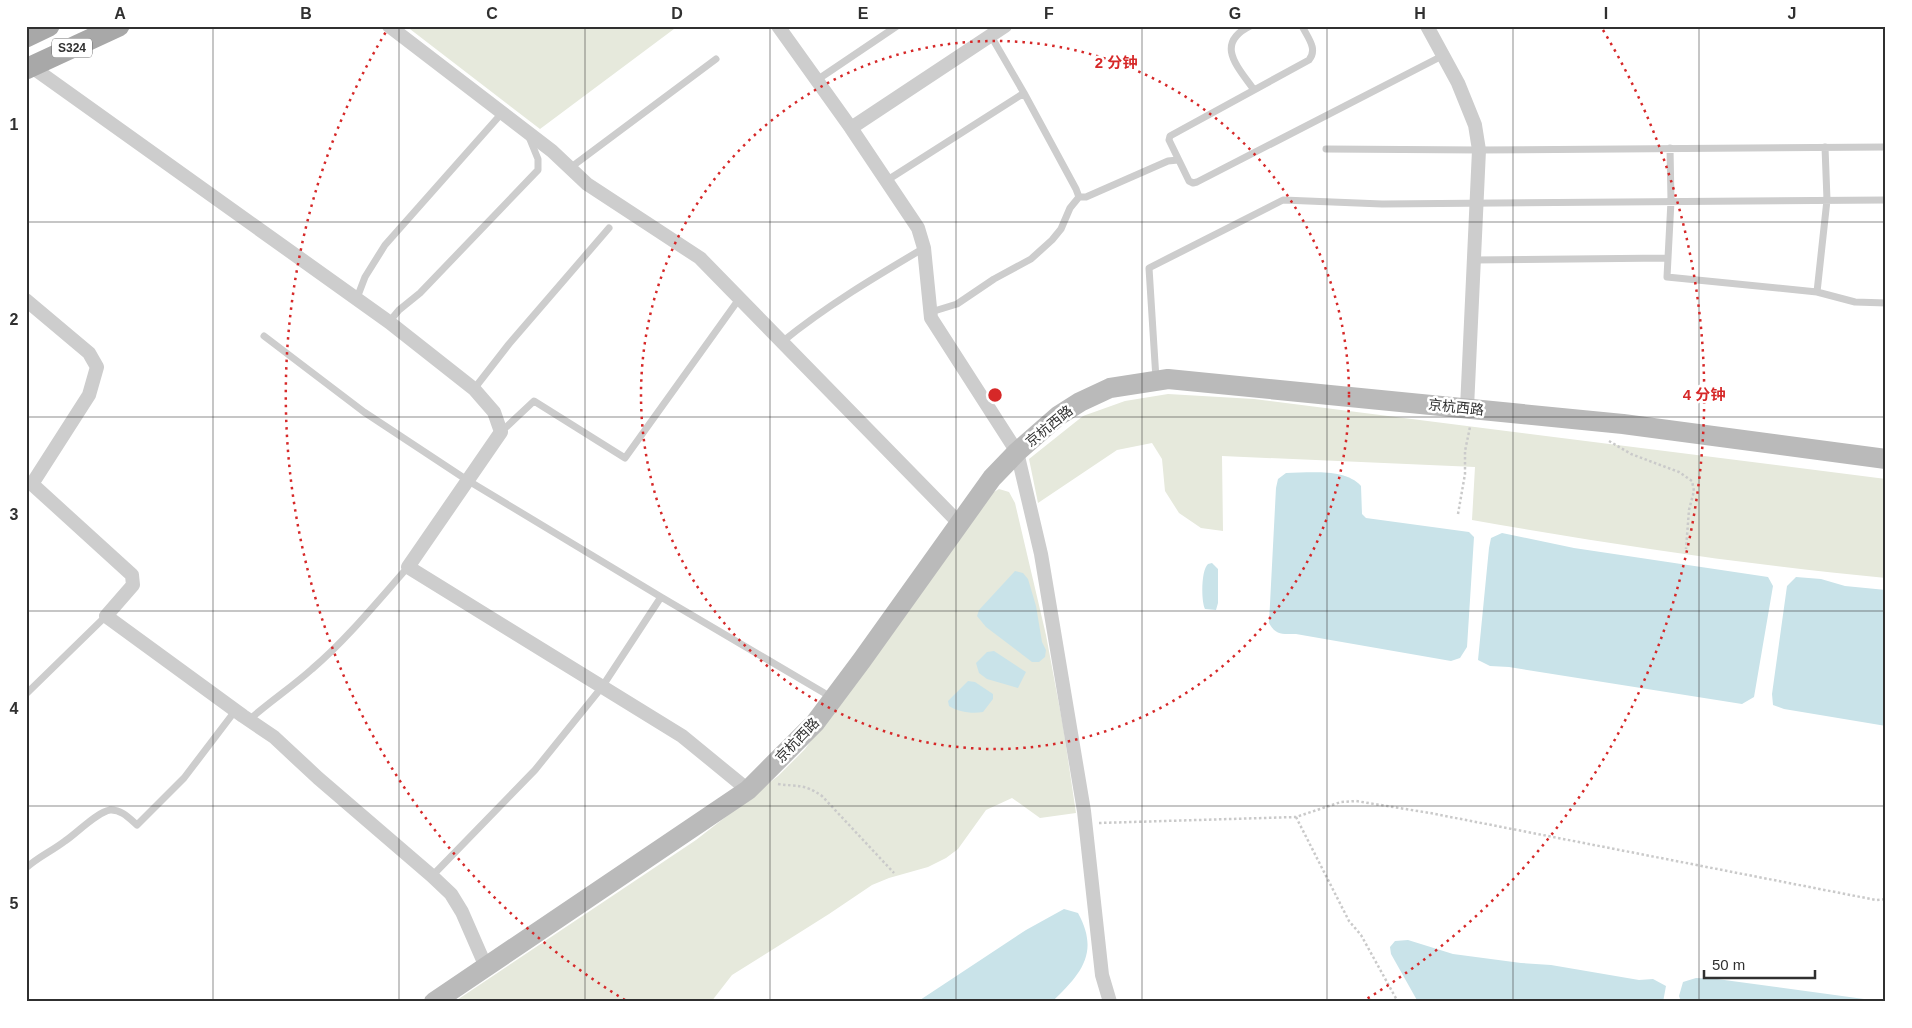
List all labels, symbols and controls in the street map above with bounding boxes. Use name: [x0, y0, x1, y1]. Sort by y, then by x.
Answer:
text: A: [114, 5, 126, 22]
text: B: [300, 5, 312, 22]
text: C: [486, 5, 498, 22]
text: D: [671, 5, 683, 22]
text: E: [858, 5, 869, 22]
text: F: [1044, 5, 1054, 22]
text: G: [1229, 5, 1241, 22]
text: H: [1414, 5, 1426, 22]
text: I: [1604, 5, 1608, 22]
text: J: [1788, 5, 1796, 22]
road number: S324: [52, 38, 92, 58]
text: 2 分钟: [1095, 54, 1137, 71]
text: 1: [10, 116, 19, 133]
text: 2: [10, 311, 19, 328]
centre of rings: [986, 386, 1004, 404]
text: 4 分钟: [1683, 386, 1725, 403]
street label: 京杭西路: [1427, 396, 1485, 418]
street label: 京杭西路: [1022, 402, 1076, 450]
text: 3: [10, 506, 19, 523]
text: 4: [10, 700, 19, 717]
street label: 京杭西路: [772, 714, 822, 766]
text: 5: [10, 895, 19, 912]
scale bar: [1704, 948, 1816, 980]
text: 50 m: [1712, 956, 1745, 973]

